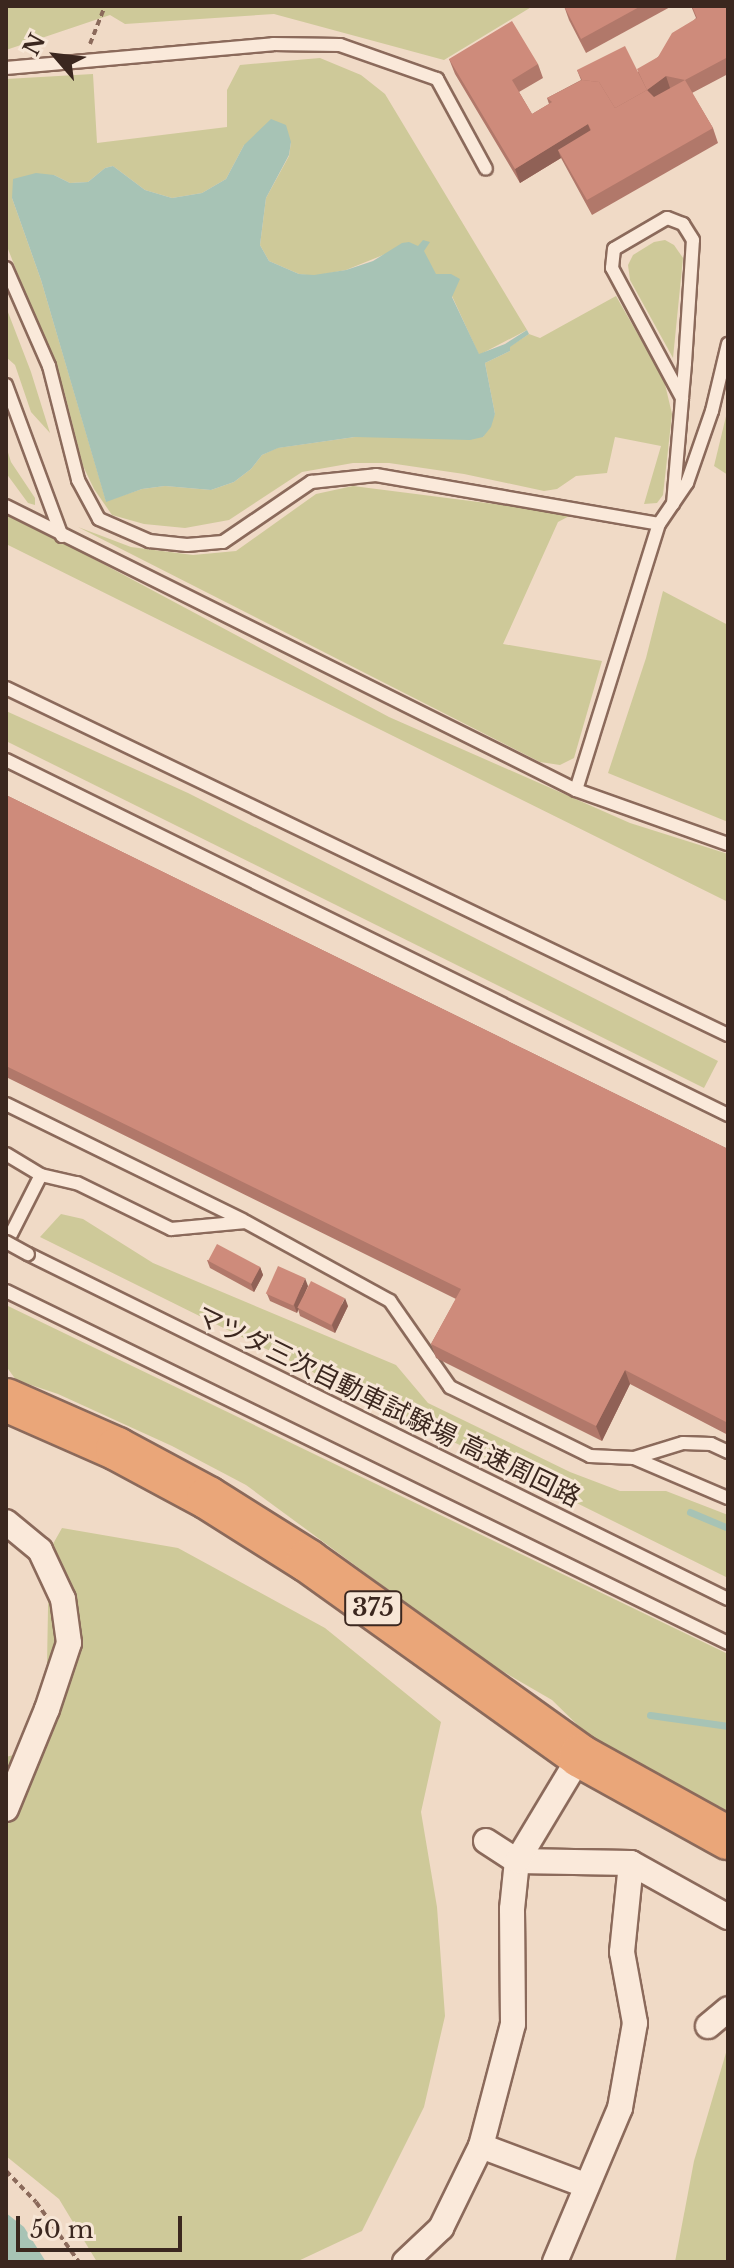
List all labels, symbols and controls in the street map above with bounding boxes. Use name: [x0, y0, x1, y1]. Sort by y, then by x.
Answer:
north arrow: [16, 16, 96, 96]
text: N: [18, 29, 51, 60]
street label: マツダ三次自動車試験場 高速周回路: [191, 1300, 585, 1514]
road number: 375: [343, 1588, 403, 1628]
scale bar: [20, 2200, 186, 2250]
text: 50 m: [30, 2215, 93, 2244]

